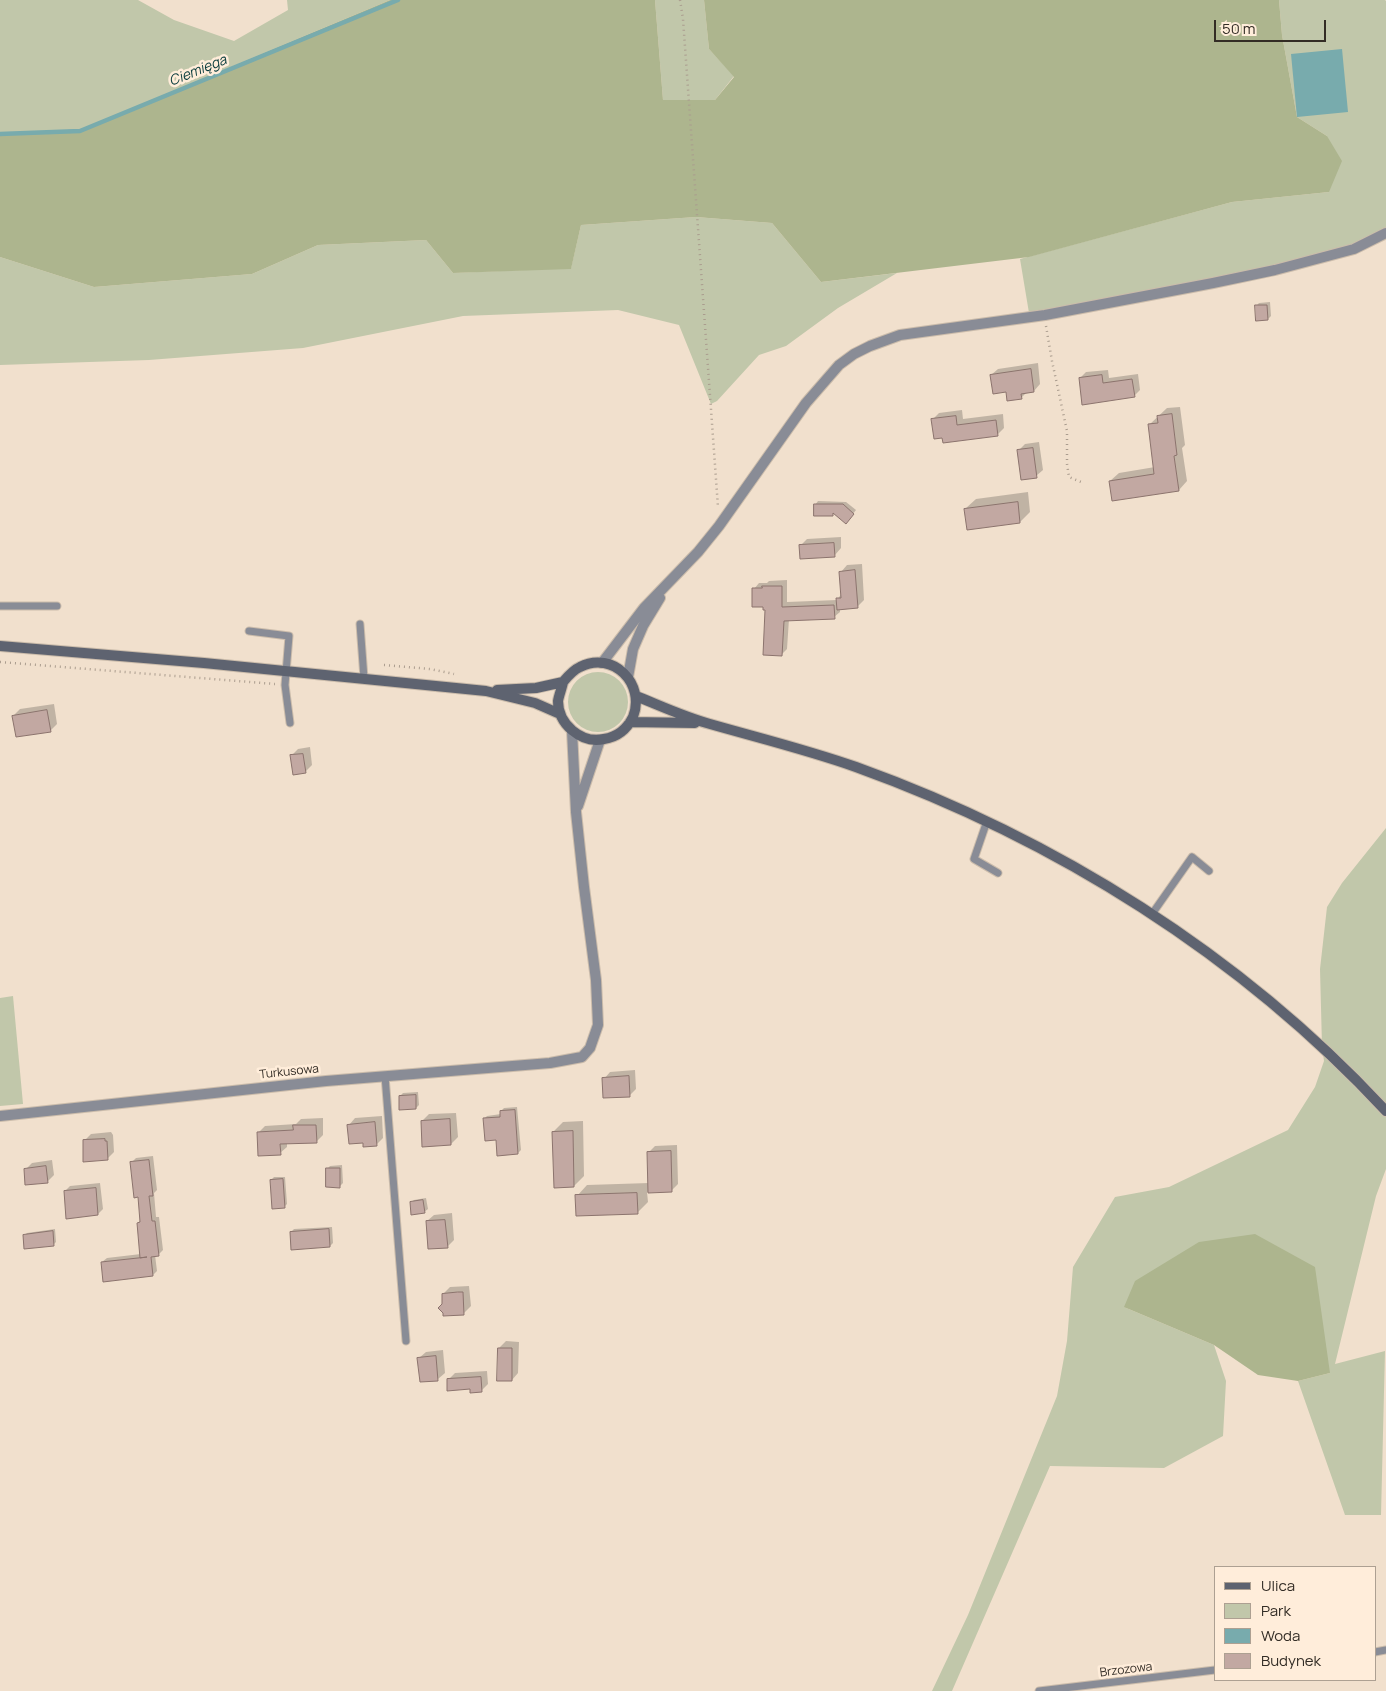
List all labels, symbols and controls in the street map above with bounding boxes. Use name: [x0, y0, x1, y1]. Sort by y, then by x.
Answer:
scale bar: [1216, 10, 1328, 42]
text: 50 m: [1222, 18, 1256, 39]
water label: Ciemięga: [167, 52, 229, 90]
street label: Turkusowa: [259, 1062, 319, 1082]
legend: [1214, 1566, 1376, 1681]
text: Ulica: [1261, 1575, 1295, 1596]
text: Park: [1261, 1600, 1291, 1621]
text: Woda: [1261, 1625, 1300, 1646]
text: Budynek: [1261, 1650, 1321, 1671]
street label: Brzozowa: [1099, 1660, 1153, 1680]

